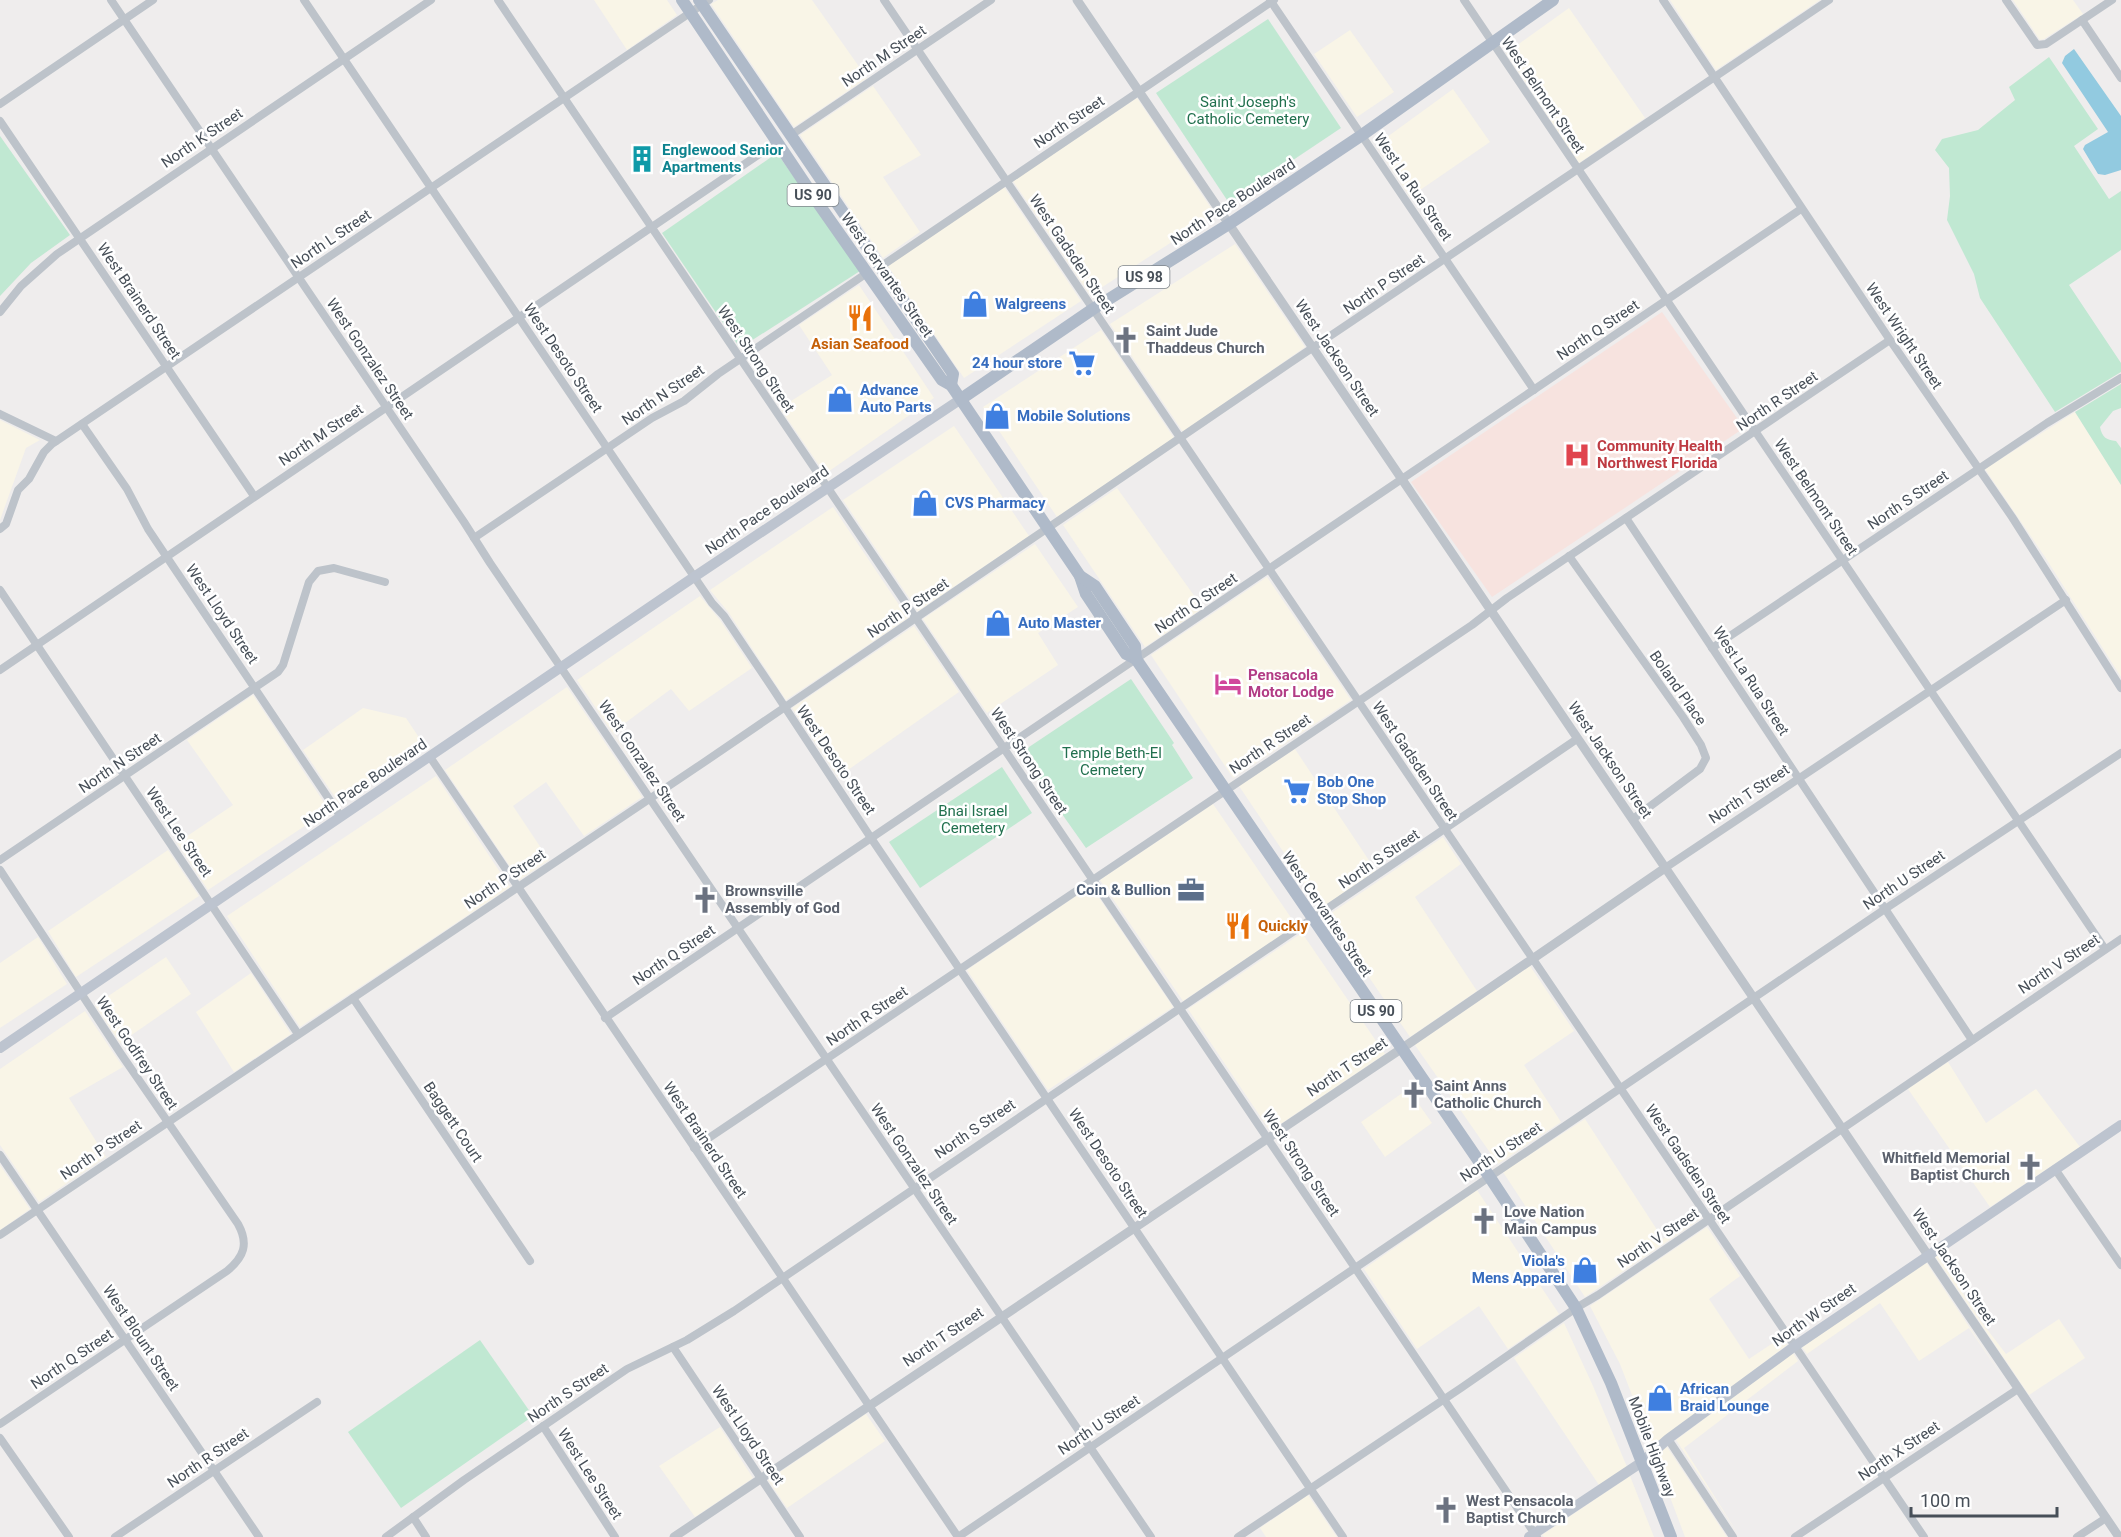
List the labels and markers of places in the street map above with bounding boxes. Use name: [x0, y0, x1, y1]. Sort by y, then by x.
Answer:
place label: Englewood Senior Apartments: [662, 141, 784, 176]
building icon: Englewood Senior Apartments: [627, 144, 657, 174]
shop icon: Walgreens: [960, 289, 990, 319]
place label: Walgreens: [995, 295, 1066, 313]
restaurant icon: Asian Seafood: [845, 303, 875, 333]
place label: Saint Jude Thaddeus Church: [1146, 322, 1265, 357]
church icon: Saint Jude Thaddeus Church: [1111, 325, 1141, 355]
place label: Asian Seafood: [811, 335, 909, 353]
supermarket icon: 24 hour store: [1067, 348, 1097, 378]
place label: 24 hour store: [972, 354, 1062, 372]
place label: Advance Auto Parts: [860, 381, 932, 416]
shop icon: Advance Auto Parts: [825, 384, 855, 414]
shop icon: Mobile Solutions: [982, 401, 1012, 431]
place label: Mobile Solutions: [1017, 407, 1131, 425]
place label: Community Health Northwest Florida: [1597, 437, 1723, 472]
hospital icon: Community Health Northwest Florida: [1562, 440, 1592, 470]
shop icon: CVS Pharmacy: [910, 488, 940, 518]
place label: CVS Pharmacy: [945, 494, 1046, 512]
shop icon: Auto Master: [983, 608, 1013, 638]
place label: Auto Master: [1018, 614, 1102, 632]
place label: Pensacola Motor Lodge: [1248, 666, 1334, 701]
hotel icon: Pensacola Motor Lodge: [1213, 669, 1243, 699]
place label: Bob One Stop Shop: [1317, 773, 1386, 808]
supermarket icon: Bob One Stop Shop: [1282, 776, 1312, 806]
office icon: Coin & Bullion: [1176, 875, 1206, 905]
place label: Coin & Bullion: [1076, 881, 1171, 899]
place label: Brownsville Assembly of God: [725, 882, 840, 917]
church icon: Brownsville Assembly of God: [690, 885, 720, 915]
restaurant icon: Quickly: [1223, 911, 1253, 941]
place label: Quickly: [1258, 917, 1309, 935]
place label: Saint Anns Catholic Church: [1434, 1077, 1541, 1112]
church icon: Saint Anns Catholic Church: [1399, 1080, 1429, 1110]
place label: Whitfield Memorial Baptist Church: [1882, 1149, 2010, 1184]
church icon: Whitfield Memorial Baptist Church: [2015, 1152, 2045, 1182]
place label: Love Nation Main Campus: [1504, 1203, 1597, 1238]
church icon: Love Nation Main Campus: [1469, 1206, 1499, 1236]
place label: Viola's Mens Apparel: [1472, 1252, 1565, 1287]
shop icon: Viola's Mens Apparel: [1570, 1255, 1600, 1285]
place label: African Braid Lounge: [1680, 1380, 1769, 1415]
shop icon: African Braid Lounge: [1645, 1383, 1675, 1413]
place label: West Pensacola Baptist Church: [1466, 1492, 1574, 1527]
church icon: West Pensacola Baptist Church: [1431, 1495, 1461, 1525]

